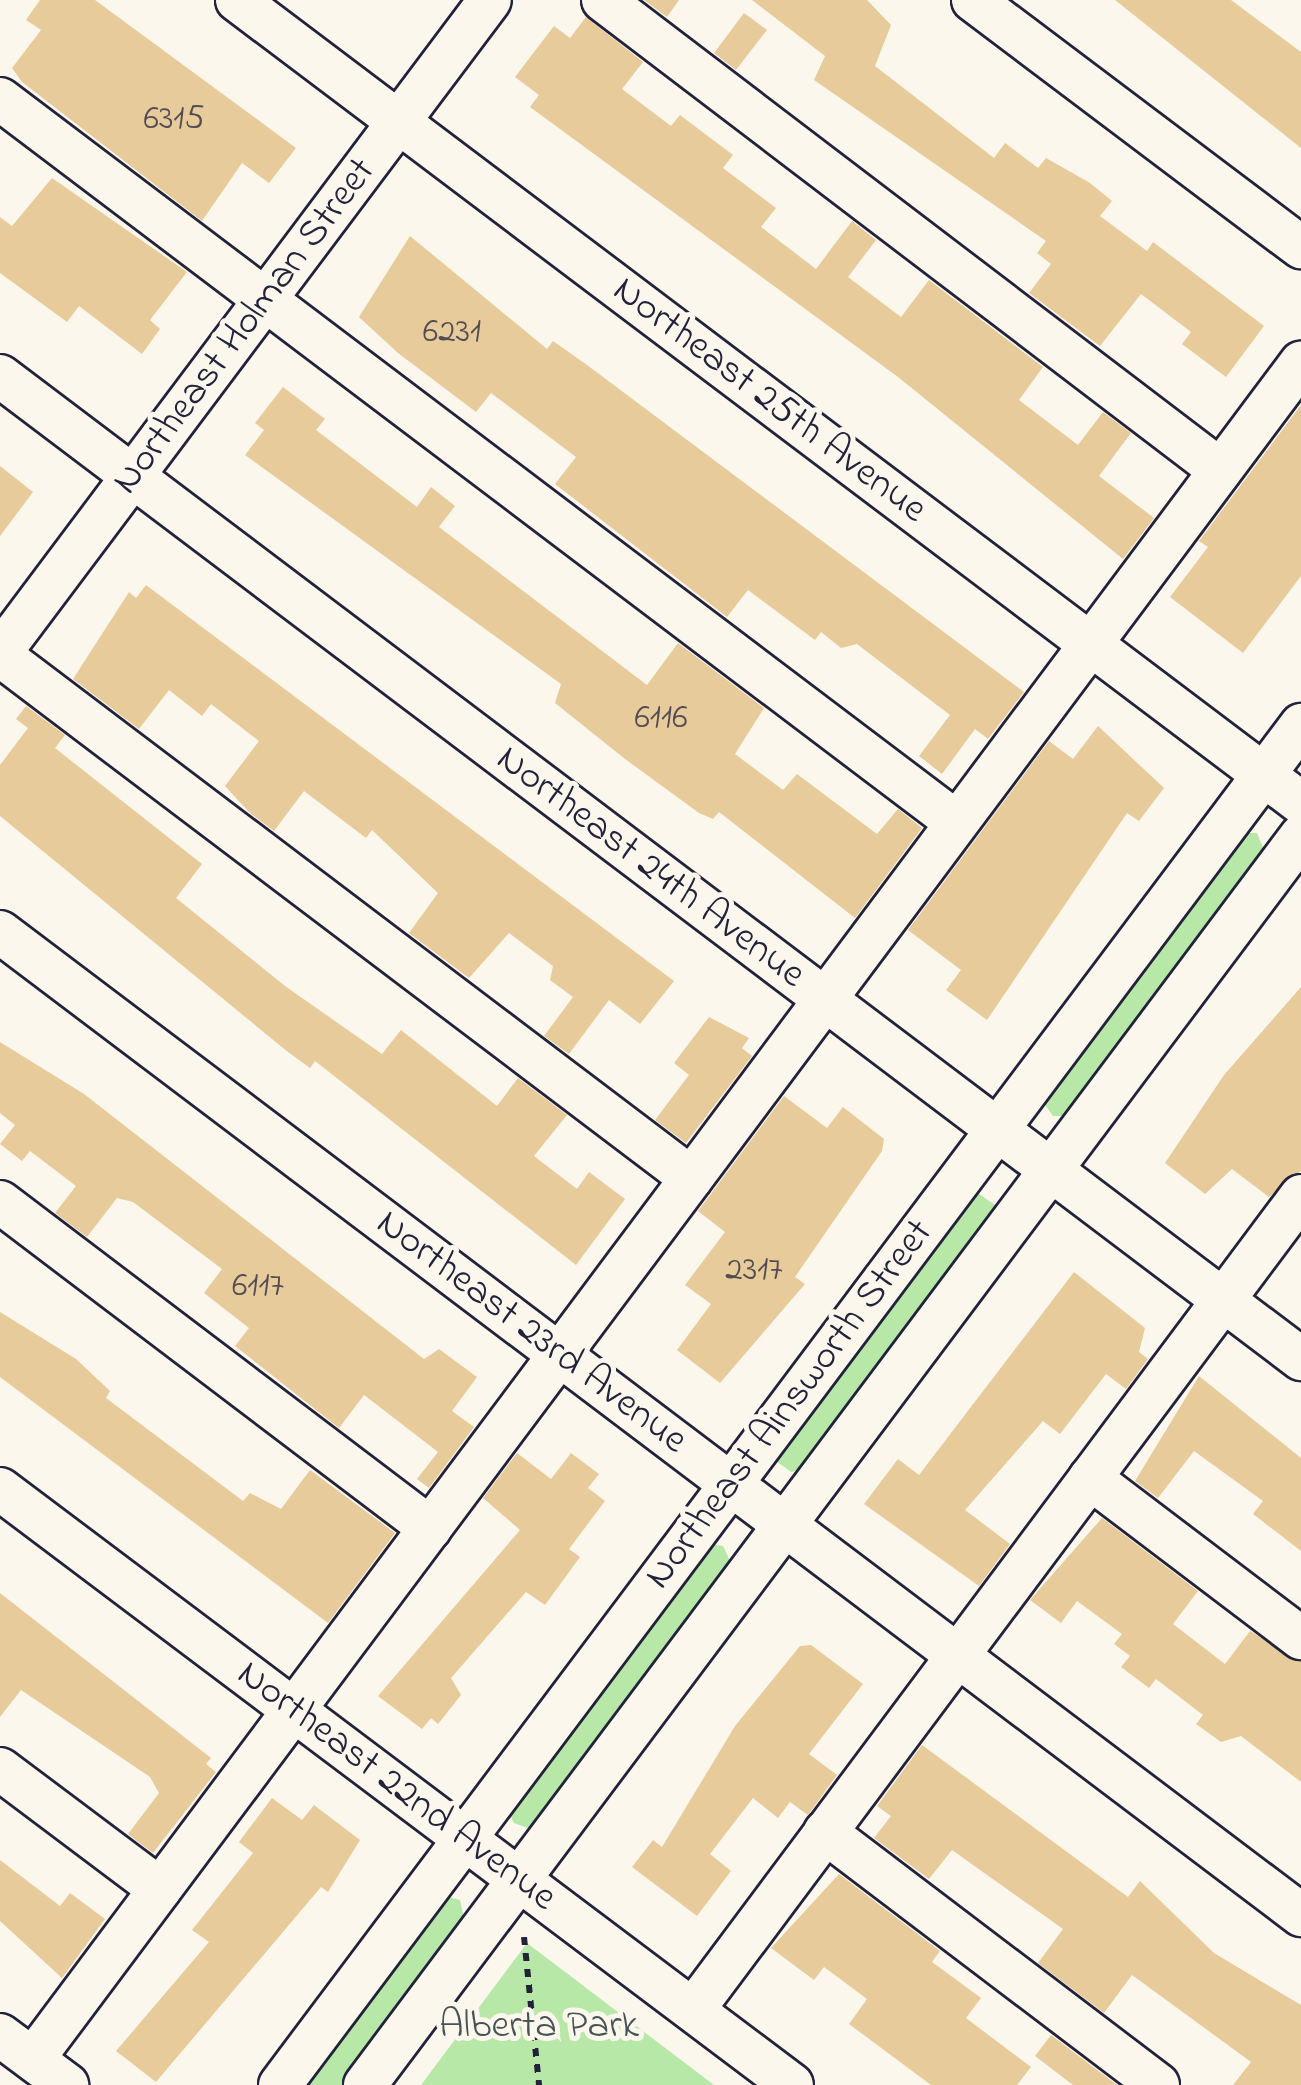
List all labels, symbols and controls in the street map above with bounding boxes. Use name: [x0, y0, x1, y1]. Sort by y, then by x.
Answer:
house number: 6315: [143, 99, 205, 141]
street label: Northeast Holman Street: [103, 149, 387, 505]
street label: Northeast 25th Avenue: [603, 267, 935, 535]
house number: 6231: [423, 312, 481, 354]
house number: 6116: [634, 698, 688, 740]
street label: Northeast 24th Avenue: [486, 736, 814, 1000]
street label: Northeast 23rd Avenue: [366, 1200, 696, 1466]
street label: Northeast Ainsworth Street: [635, 1211, 945, 1599]
house number: 2317: [725, 1250, 783, 1292]
house number: 6117: [232, 1266, 284, 1308]
street label: Northeast 22nd Avenue: [227, 1651, 565, 1923]
park label: Alberta Park: [439, 2003, 639, 2051]

